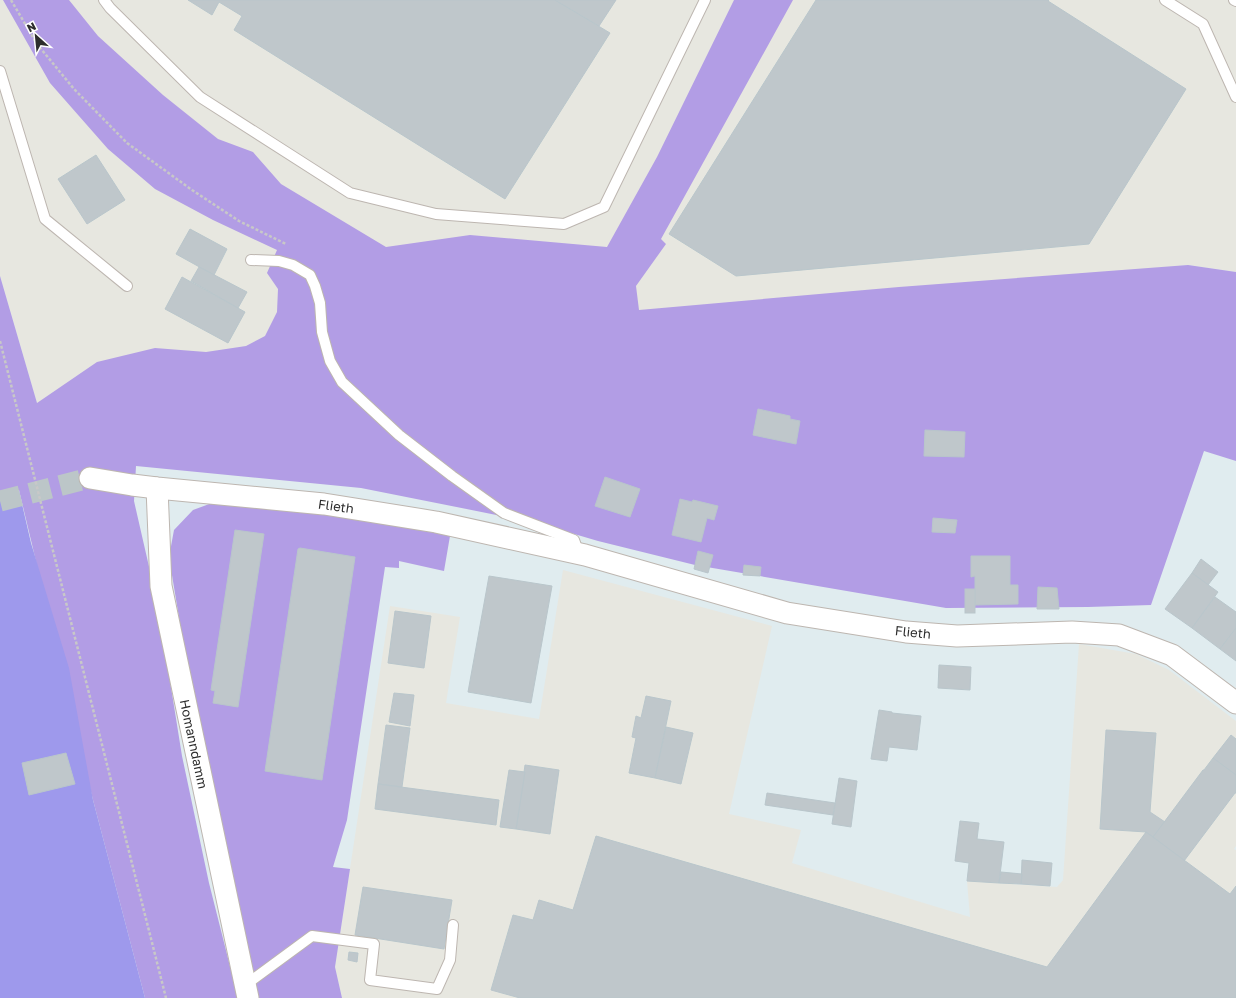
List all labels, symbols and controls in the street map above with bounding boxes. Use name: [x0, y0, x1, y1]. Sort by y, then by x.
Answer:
north arrow: [16, 16, 56, 56]
text: N: [25, 19, 38, 34]
street label: Flieth: [317, 496, 355, 516]
street label: Flieth: [894, 622, 932, 642]
street label: Homanndamm: [177, 698, 211, 790]

